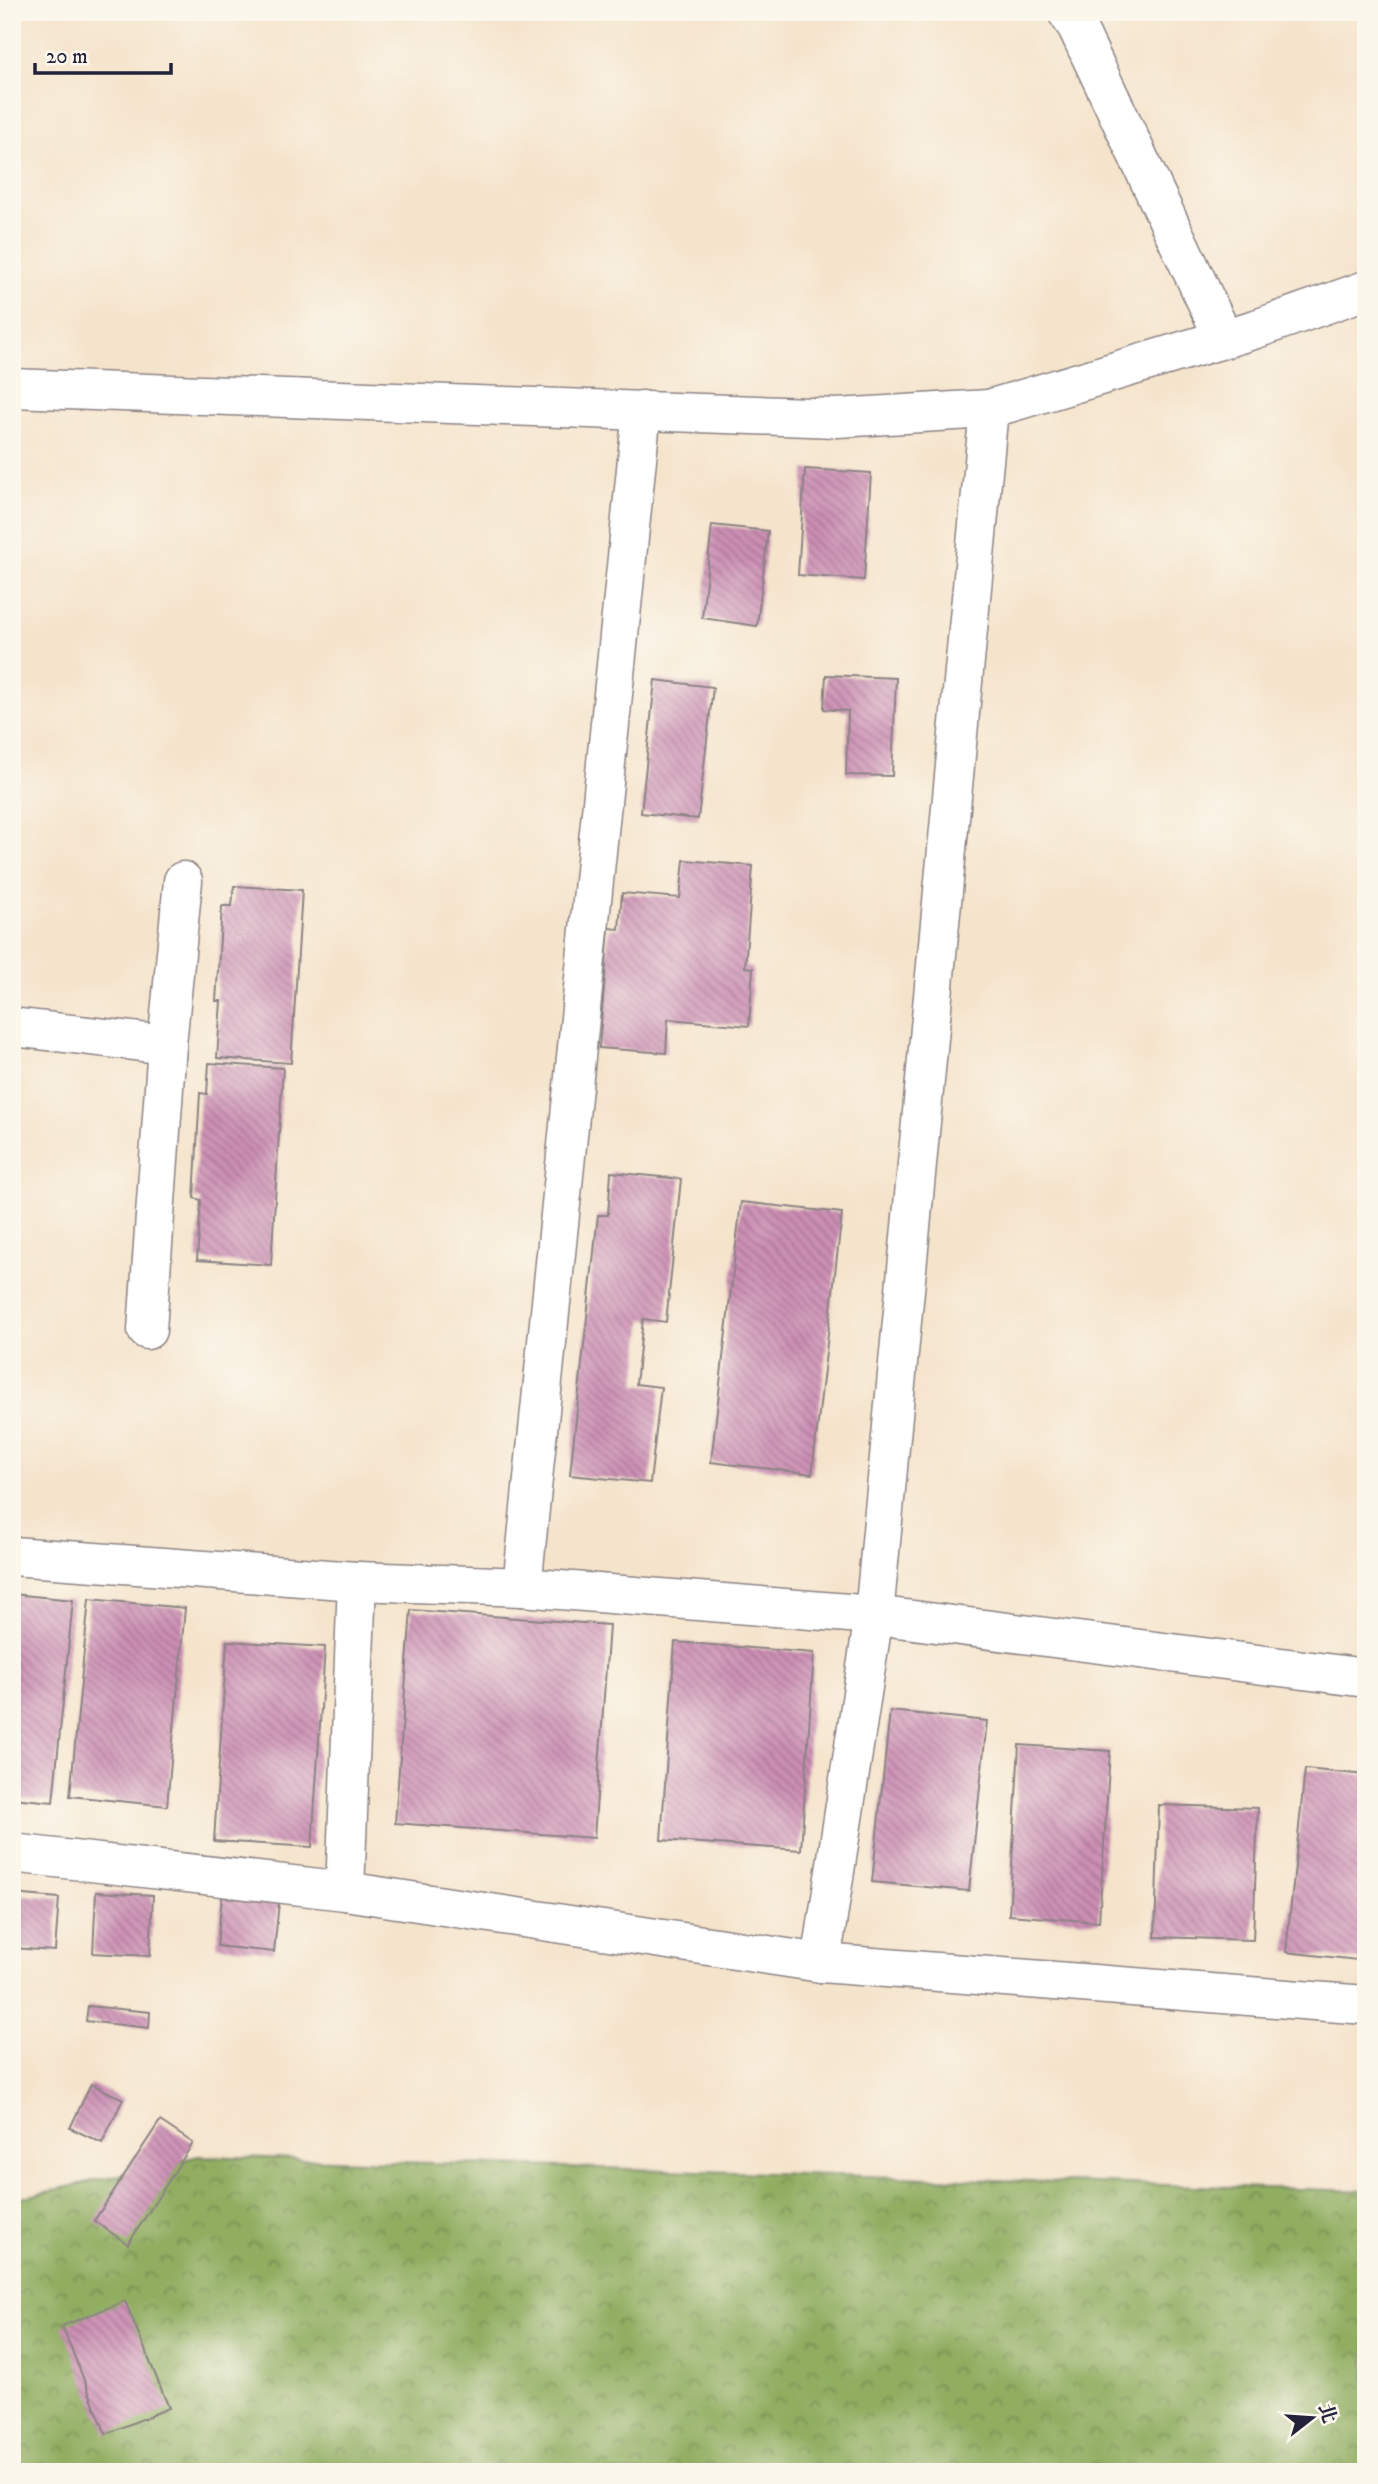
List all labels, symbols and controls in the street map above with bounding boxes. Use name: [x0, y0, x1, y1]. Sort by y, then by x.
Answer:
scale bar: [35, 32, 172, 76]
text: 20 m: [46, 44, 88, 70]
north arrow: [1276, 2382, 1346, 2452]
text: 北: [1313, 2401, 1341, 2426]

